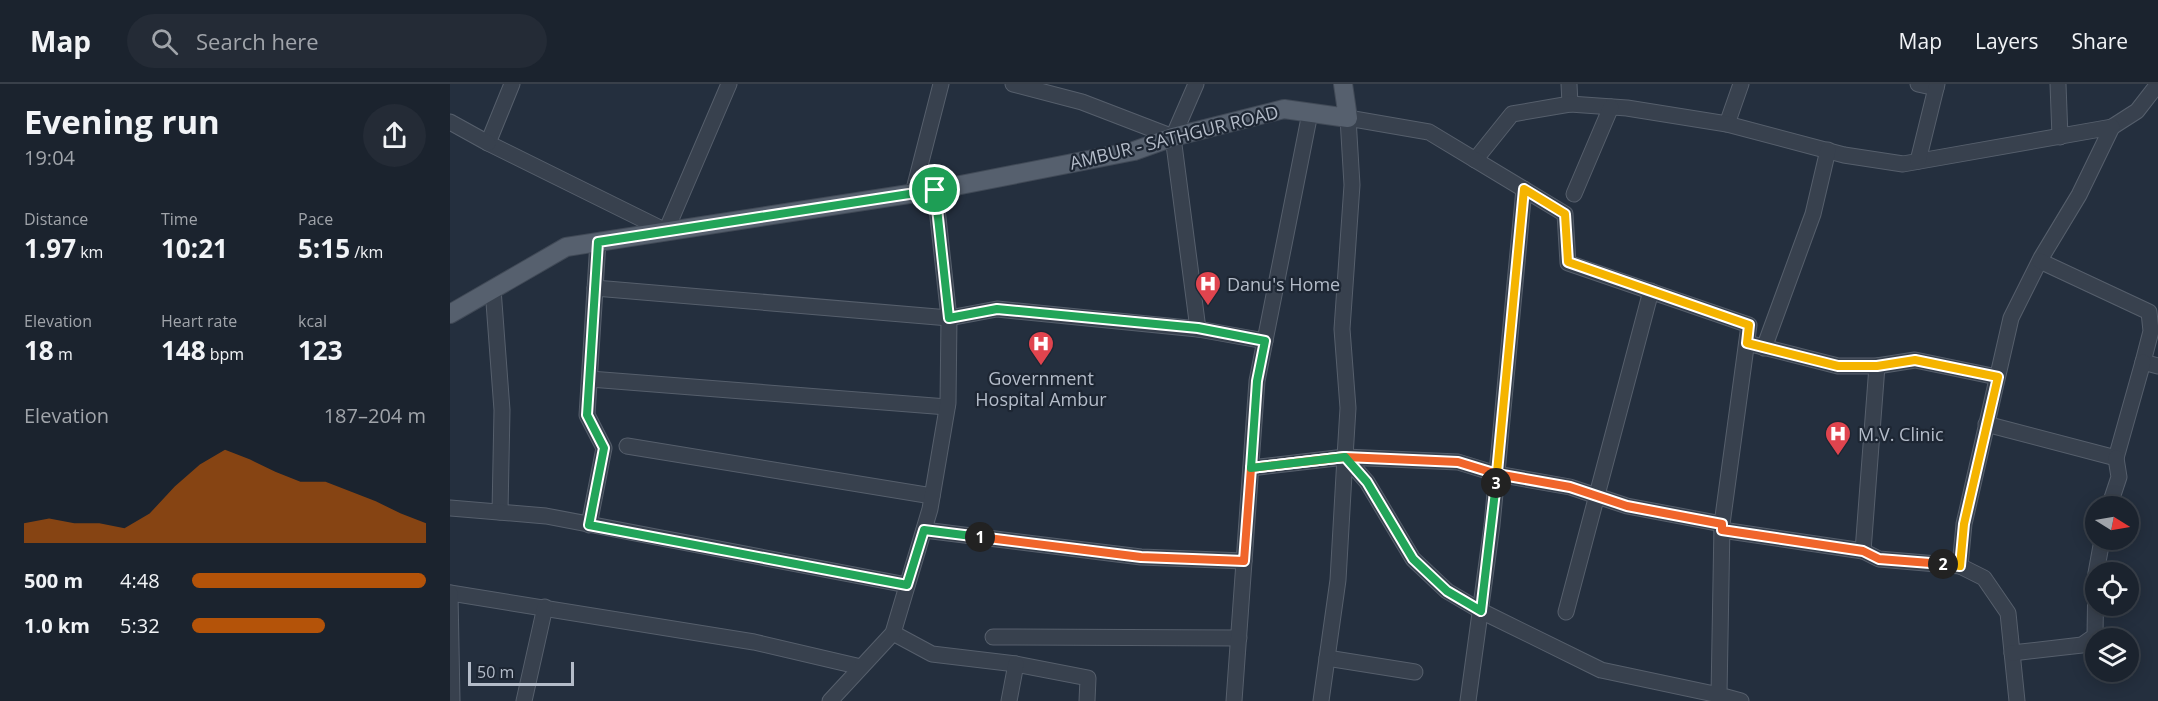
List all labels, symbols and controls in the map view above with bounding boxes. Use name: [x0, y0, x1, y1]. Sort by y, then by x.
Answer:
search box: [127, 14, 547, 68]
text: Map: [30, 22, 91, 60]
icon: search: [148, 25, 181, 58]
text: Search here: [196, 26, 319, 56]
text: Map: [1899, 27, 1942, 55]
text: Layers: [1975, 27, 2039, 55]
text: Share: [2072, 27, 2128, 55]
text: Evening run: [24, 99, 220, 144]
street label: AMBUR - SATHGUR ROAD: [1067, 99, 1281, 175]
button: share: [363, 104, 426, 167]
text: 19:04: [24, 144, 75, 171]
pin: [909, 164, 960, 215]
icon: arrive: [918, 173, 951, 206]
text: Distance: [24, 208, 88, 230]
text: Time: [161, 208, 198, 230]
text: Pace: [298, 208, 333, 230]
text: 1.97: [24, 230, 76, 266]
text: 10:21: [161, 230, 228, 266]
text: 5:15: [298, 230, 350, 266]
text: km: [76, 241, 103, 263]
text: /km: [350, 241, 383, 263]
hospital icon: Danu's Home: [1193, 269, 1223, 307]
place label: Danu's Home: [1227, 272, 1340, 296]
text: Elevation: [24, 310, 92, 332]
text: Heart rate: [161, 310, 237, 332]
text: kcal: [298, 310, 327, 332]
hospital icon: Government Hospital Ambur: [1026, 329, 1056, 367]
text: 18: [24, 332, 54, 368]
text: 148: [161, 332, 206, 368]
text: 123: [298, 332, 343, 368]
text: m: [54, 343, 73, 365]
text: bpm: [206, 343, 244, 365]
place label: Government Hospital Ambur: [975, 366, 1107, 411]
text: Elevation: [24, 402, 109, 429]
text: 187–204 m: [324, 402, 426, 429]
hospital icon: M.V. Clinic: [1823, 419, 1853, 457]
place label: M.V. Clinic: [1858, 422, 1944, 446]
pin: 3: [1481, 468, 1511, 498]
text: 3: [1491, 472, 1501, 494]
north arrow: [2085, 496, 2139, 550]
map controls: [2085, 496, 2139, 682]
pin: 1: [965, 522, 995, 552]
text: 1: [975, 526, 985, 548]
pin: 2: [1928, 549, 1958, 579]
text: 2: [1938, 553, 1948, 575]
button: locate: [2085, 562, 2139, 616]
text: 500 m: [24, 567, 83, 594]
text: 4:48: [120, 567, 160, 594]
text: 1.0 km: [24, 612, 90, 639]
text: 5:32: [120, 612, 160, 639]
button: layers: [2085, 628, 2139, 682]
scale bar: [468, 659, 574, 686]
text: 50 m: [477, 661, 514, 683]

